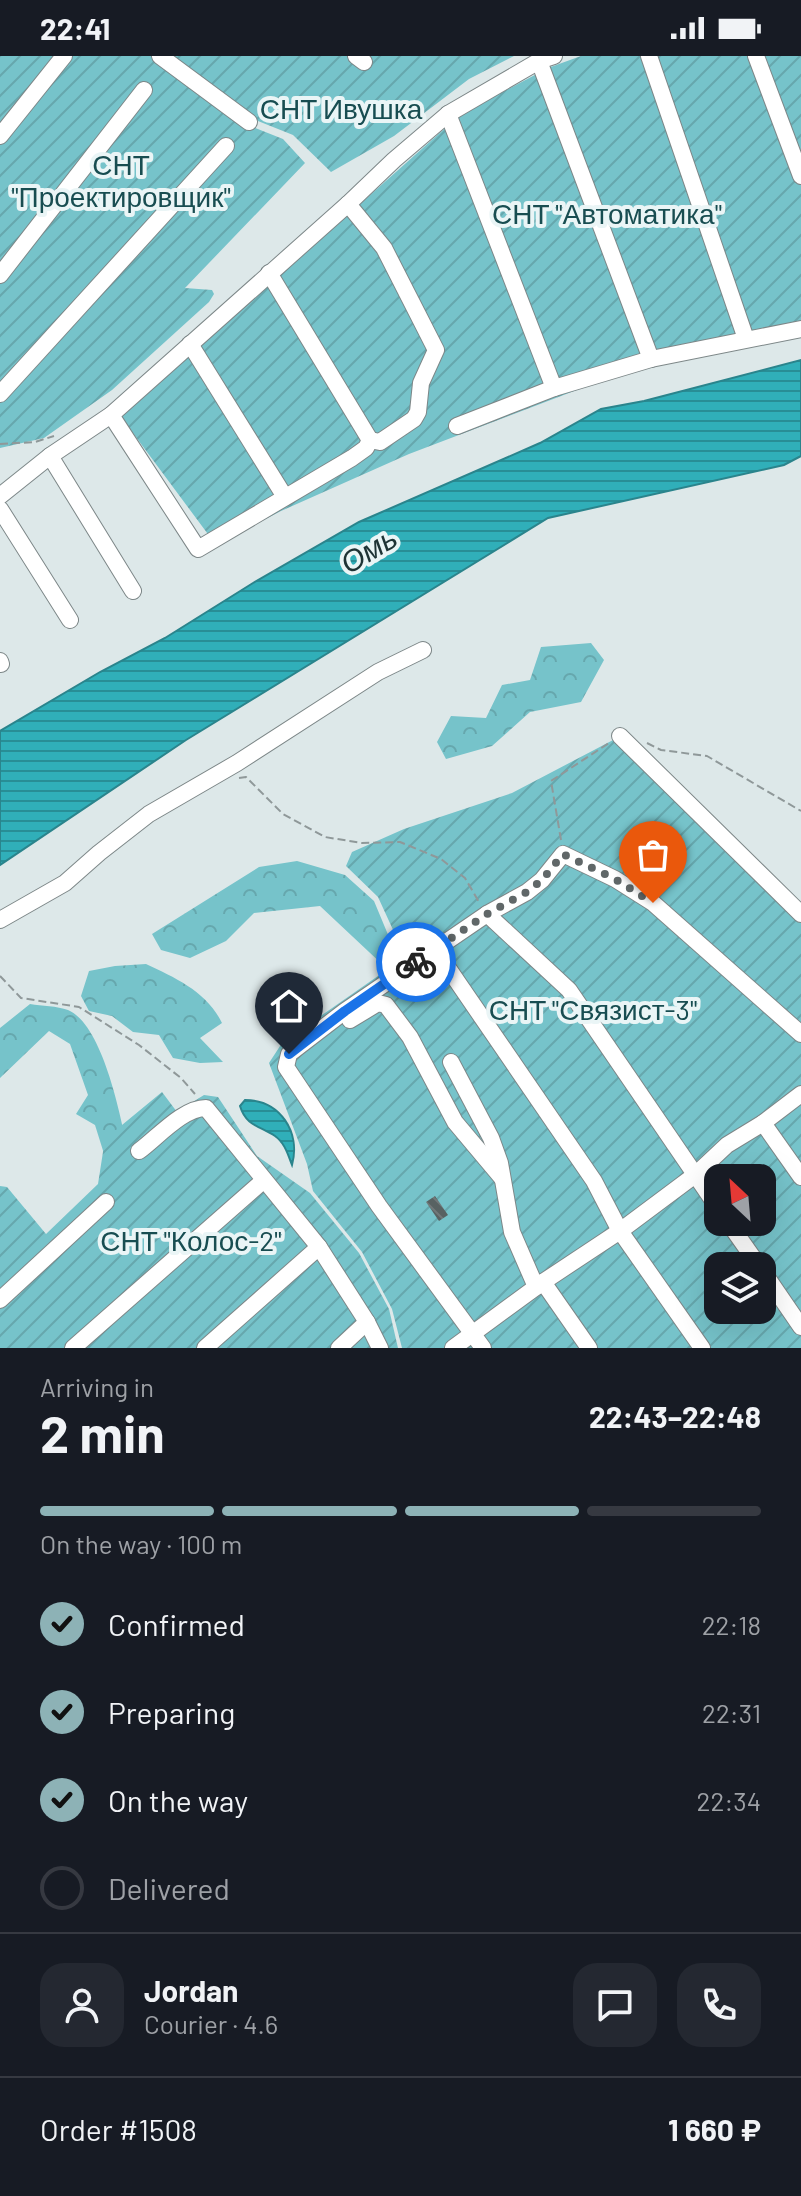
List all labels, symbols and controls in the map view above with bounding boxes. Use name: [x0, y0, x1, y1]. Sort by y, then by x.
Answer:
text: 22:41: [40, 10, 110, 46]
park label: СНТ Ивушка: [260, 91, 423, 125]
park label: СНТ "Проектировщик": [11, 147, 231, 213]
park label: СНТ "Автоматика": [492, 196, 722, 230]
water label: Омь: [333, 518, 403, 580]
pin: [619, 821, 687, 903]
icon: bag: [631, 833, 675, 877]
courier: [376, 922, 456, 1002]
icon: bike: [394, 940, 438, 984]
pin: [255, 972, 323, 1054]
icon: home: [267, 984, 311, 1028]
park label: СНТ "Связист-3": [489, 992, 697, 1026]
north arrow: [704, 1164, 776, 1236]
map controls: [704, 1164, 776, 1324]
park label: СНТ "Колос-2": [100, 1223, 282, 1257]
button: layers: [704, 1252, 776, 1324]
text: Arriving in: [40, 1371, 154, 1402]
text: 22:43–22:48: [589, 1398, 761, 1434]
text: 2 min: [40, 1401, 165, 1463]
text: On the way · 100 m: [40, 1528, 242, 1559]
icon: check: [40, 1602, 84, 1646]
text: Confirmed: [108, 1606, 245, 1642]
text: 22:18: [702, 1609, 761, 1640]
icon: check: [40, 1690, 84, 1734]
text: Preparing: [108, 1694, 235, 1730]
text: 22:31: [702, 1697, 761, 1728]
icon: check: [40, 1778, 84, 1822]
text: On the way: [108, 1782, 248, 1818]
text: 22:34: [697, 1785, 761, 1816]
text: Delivered: [108, 1870, 230, 1906]
button: person: [40, 1963, 124, 2047]
button: chat: [573, 1963, 657, 2047]
button: phone: [677, 1963, 761, 2047]
text: Jordan: [144, 1972, 239, 2008]
text: Courier · 4.6: [144, 2008, 278, 2039]
text: Order #1508: [40, 2111, 197, 2147]
text: 1 660 ₽: [668, 2111, 761, 2147]

